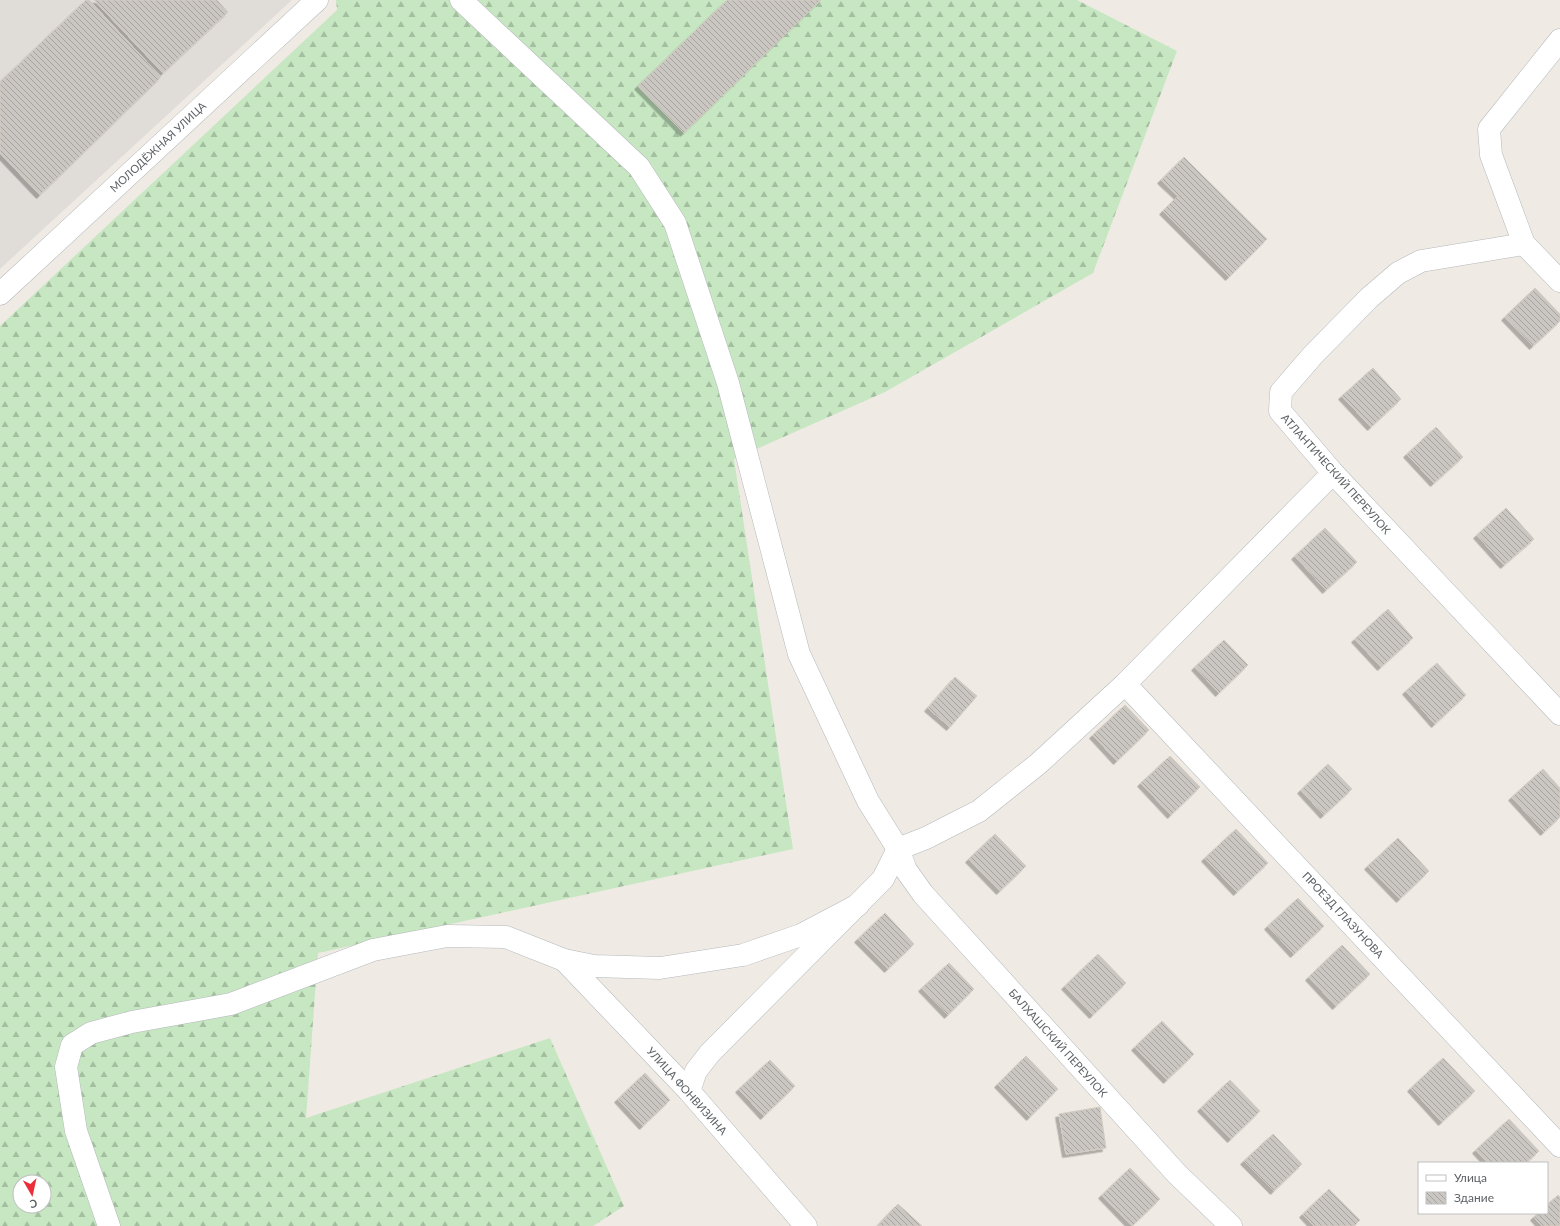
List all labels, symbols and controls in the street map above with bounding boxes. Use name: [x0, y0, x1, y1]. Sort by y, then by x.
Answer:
street label: МОЛОДЁЖНАЯ УЛИЦА: [107, 98, 209, 194]
street label: АТЛАНТИЧЕСКИЙ ПЕРЕУЛОК: [1279, 411, 1394, 537]
street label: ПРОЕЗД ГЛАЗУНОВА: [1300, 869, 1387, 961]
street label: БАЛХАШСКИЙ ПЕРЕУЛОК: [1006, 986, 1111, 1100]
street label: УЛИЦА ФОНВИЗИНА: [645, 1044, 730, 1138]
legend: [1418, 1162, 1548, 1214]
text: Улица: [1454, 1170, 1487, 1185]
north arrow: [12, 1174, 52, 1214]
text: Здание: [1454, 1190, 1494, 1205]
text: С: [28, 1197, 38, 1211]

